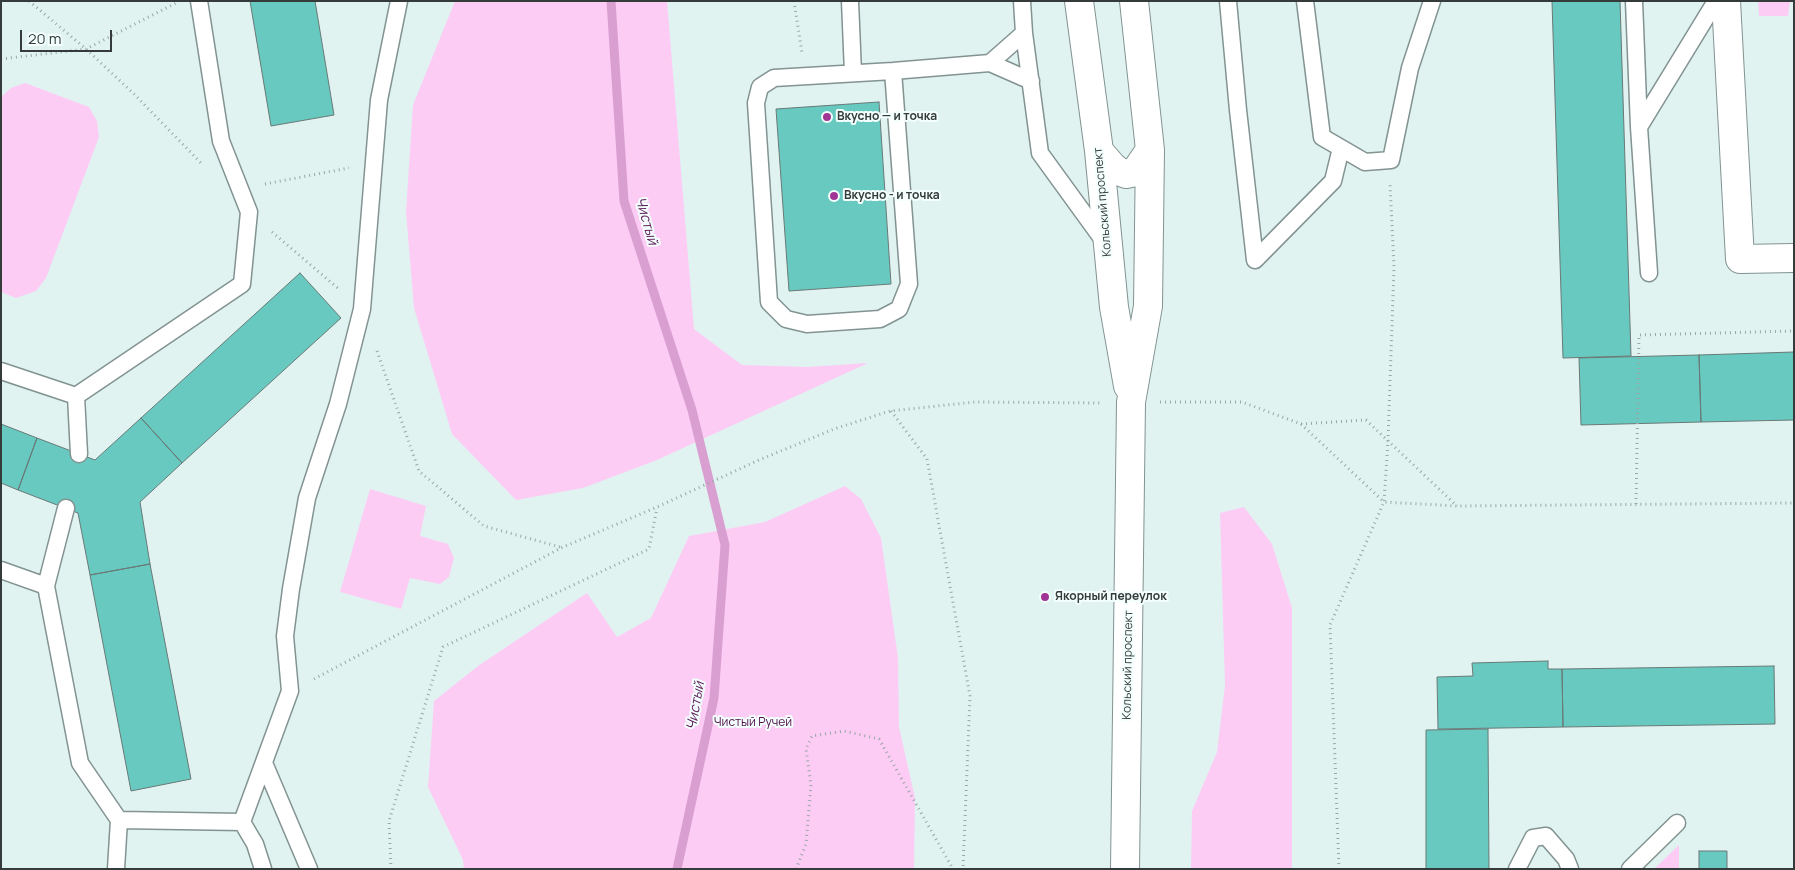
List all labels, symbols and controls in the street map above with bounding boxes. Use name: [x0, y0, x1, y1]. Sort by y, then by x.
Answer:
scale bar: [22, 20, 115, 52]
text: 20 m: [28, 28, 61, 49]
place label: Вкусно — и точка: [837, 110, 937, 124]
marker: Вкусно — и точка: [821, 111, 833, 123]
street label: Кольский проспект: [1091, 147, 1115, 257]
place label: Вкусно - и точка: [844, 189, 940, 203]
marker: Вкусно - и точка: [828, 190, 840, 202]
water label: Чистый: [631, 195, 661, 247]
place label: Якорный переулок: [1055, 590, 1167, 604]
marker: Якорный переулок: [1039, 591, 1051, 603]
street label: Кольский проспект: [1120, 610, 1136, 720]
water label: Чистый: [683, 680, 709, 732]
park label: Чистый Ручей: [714, 716, 792, 730]

